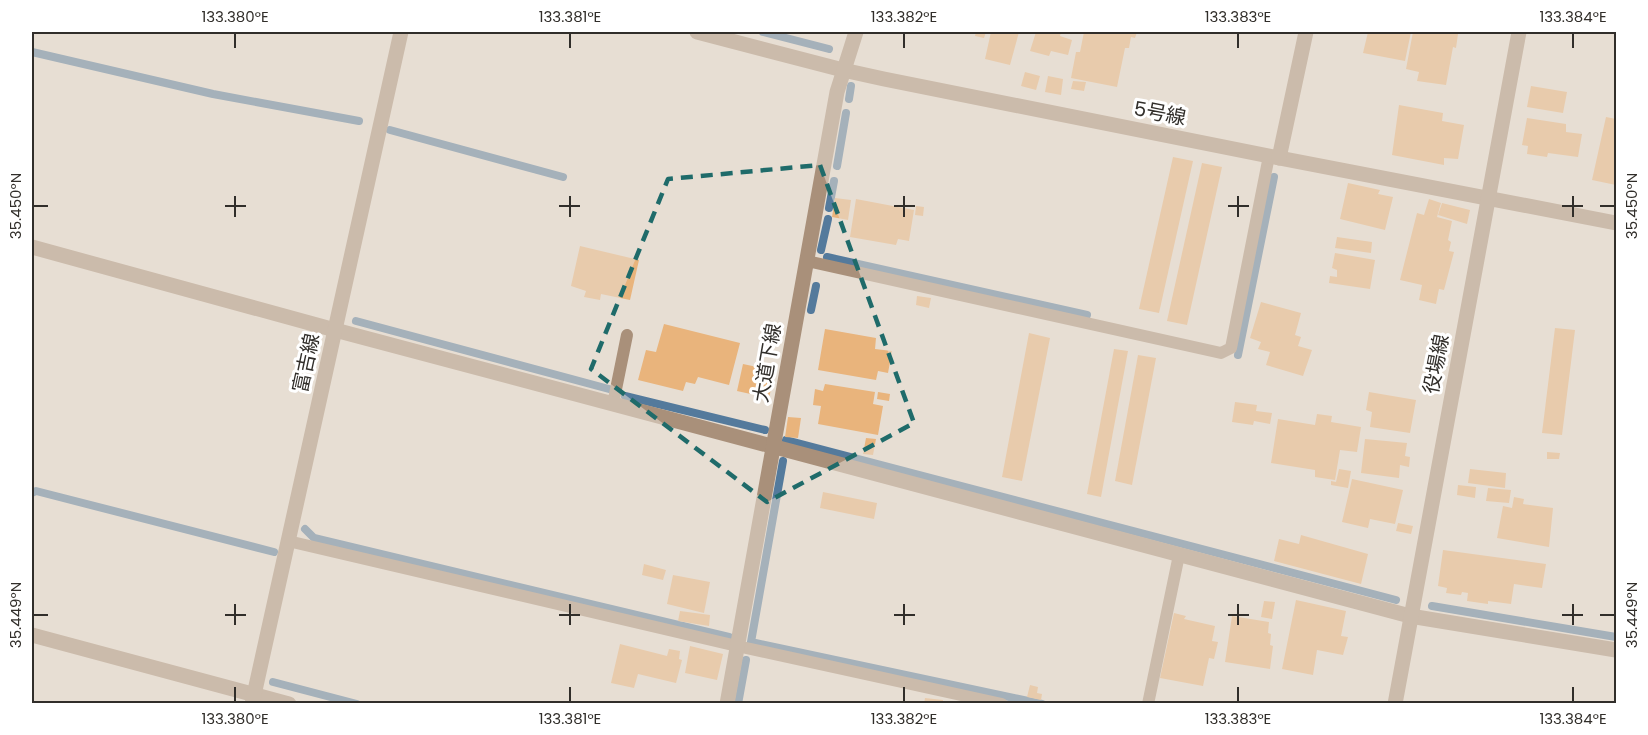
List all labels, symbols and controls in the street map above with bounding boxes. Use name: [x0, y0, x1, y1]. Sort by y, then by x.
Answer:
text: 133.380°E: [201, 6, 269, 27]
text: 133.381°E: [539, 6, 601, 27]
text: 133.382°E: [871, 6, 937, 27]
text: 133.383°E: [1205, 6, 1271, 27]
text: 133.384°E: [1539, 6, 1607, 27]
street label: 5号線: [1132, 94, 1188, 132]
text: 35.450°N: [5, 173, 26, 239]
text: 35.450°N: [1621, 173, 1642, 239]
street label: 大道下線: [746, 321, 788, 405]
street label: 富吉線: [286, 331, 326, 395]
street label: 役場線: [1417, 332, 1455, 396]
text: 35.449°N: [5, 582, 26, 648]
text: 35.449°N: [1621, 582, 1642, 648]
text: 133.380°E: [201, 708, 269, 729]
text: 133.381°E: [539, 708, 601, 729]
text: 133.382°E: [871, 708, 937, 729]
text: 133.383°E: [1205, 708, 1271, 729]
text: 133.384°E: [1539, 708, 1607, 729]

